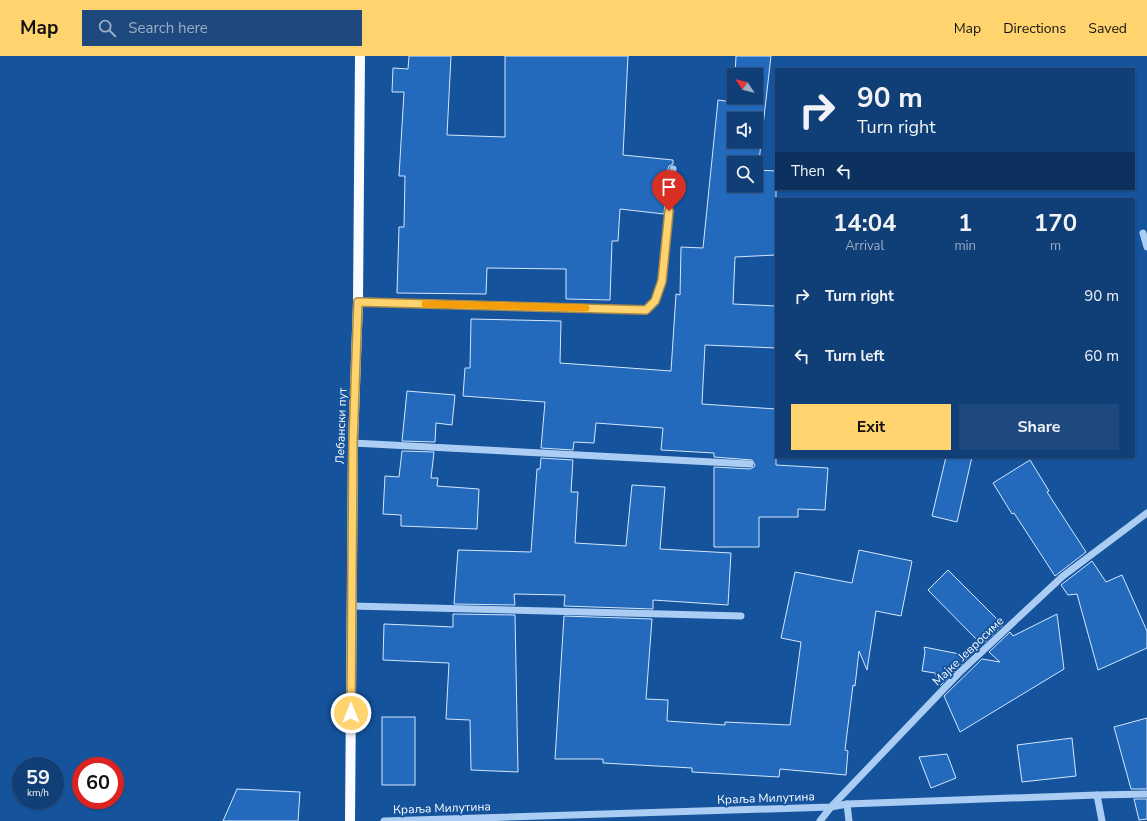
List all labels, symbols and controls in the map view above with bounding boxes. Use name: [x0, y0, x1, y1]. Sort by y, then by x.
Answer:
search box: [82, 10, 362, 46]
text: Map: [20, 15, 58, 41]
icon: search: [96, 17, 118, 39]
text: Search here: [128, 18, 208, 38]
text: Map: [954, 19, 981, 38]
text: Directions: [1003, 19, 1066, 38]
text: Saved: [1088, 19, 1127, 38]
north arrow: [727, 68, 763, 104]
map controls: [727, 68, 763, 192]
text: 90 m: [857, 79, 923, 117]
icon: right: [791, 84, 843, 136]
button: sound: [727, 112, 763, 148]
text: Turn right: [857, 115, 936, 139]
button: search: [727, 156, 763, 192]
icon: left: [833, 160, 855, 182]
text: Then: [791, 161, 825, 181]
pin: [652, 170, 686, 211]
icon: arrive: [658, 176, 680, 198]
text: 14:04: [833, 207, 896, 239]
text: 1: [958, 207, 972, 239]
text: 170: [1034, 207, 1077, 239]
text: Arrival: [845, 237, 884, 255]
text: min: [954, 237, 976, 255]
text: m: [1050, 237, 1061, 255]
icon: right: [791, 285, 813, 307]
text: Turn right: [825, 286, 894, 306]
text: 90 m: [1084, 286, 1119, 306]
icon: left: [791, 345, 813, 367]
text: Turn left: [825, 346, 884, 366]
text: 60 m: [1084, 346, 1119, 366]
street label: Лебански пут: [332, 387, 350, 464]
button: Exit: [791, 404, 951, 450]
button: Share: [959, 404, 1119, 450]
street label: Мајке Јевросиме: [929, 613, 1007, 689]
position arrow: [330, 692, 372, 734]
speed limit sign: 60: [72, 757, 124, 809]
text: 59: [26, 764, 50, 791]
text: km/h: [27, 786, 49, 800]
street label: Краља Милутина: [717, 788, 815, 808]
street label: Краља Милутина: [393, 798, 491, 818]

